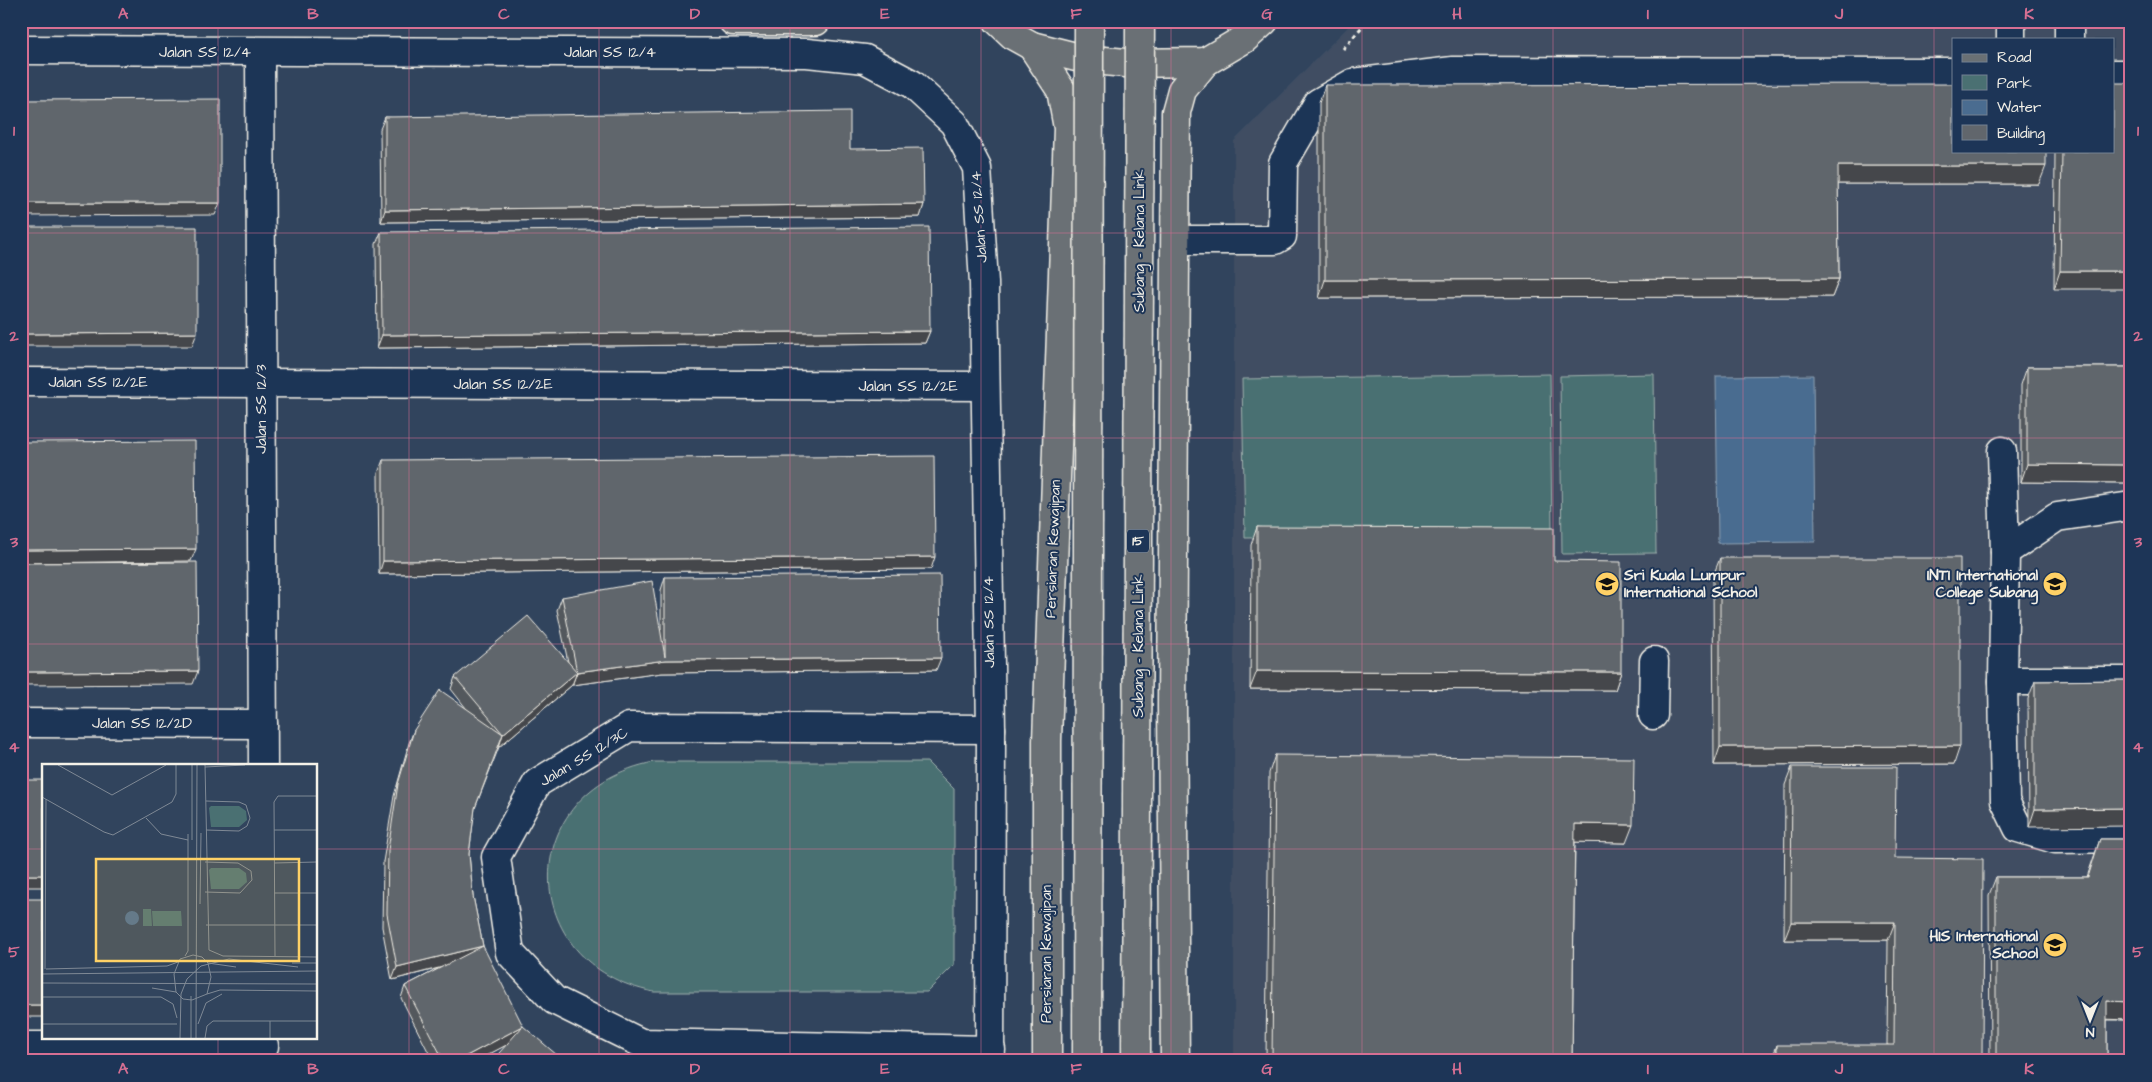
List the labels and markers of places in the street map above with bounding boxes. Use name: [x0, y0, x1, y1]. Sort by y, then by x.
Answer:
place label: Sri Kuala Lumpur International School: [1623, 565, 1758, 603]
place label: INTI International College Subang: [1927, 565, 2039, 605]
school or university icon: Sri Kuala Lumpur International School: [1594, 571, 1620, 597]
school or university icon: INTI International College Subang: [2042, 571, 2068, 597]
place label: HIS International School: [1929, 926, 2039, 964]
school or university icon: HIS International School: [2042, 932, 2068, 958]

